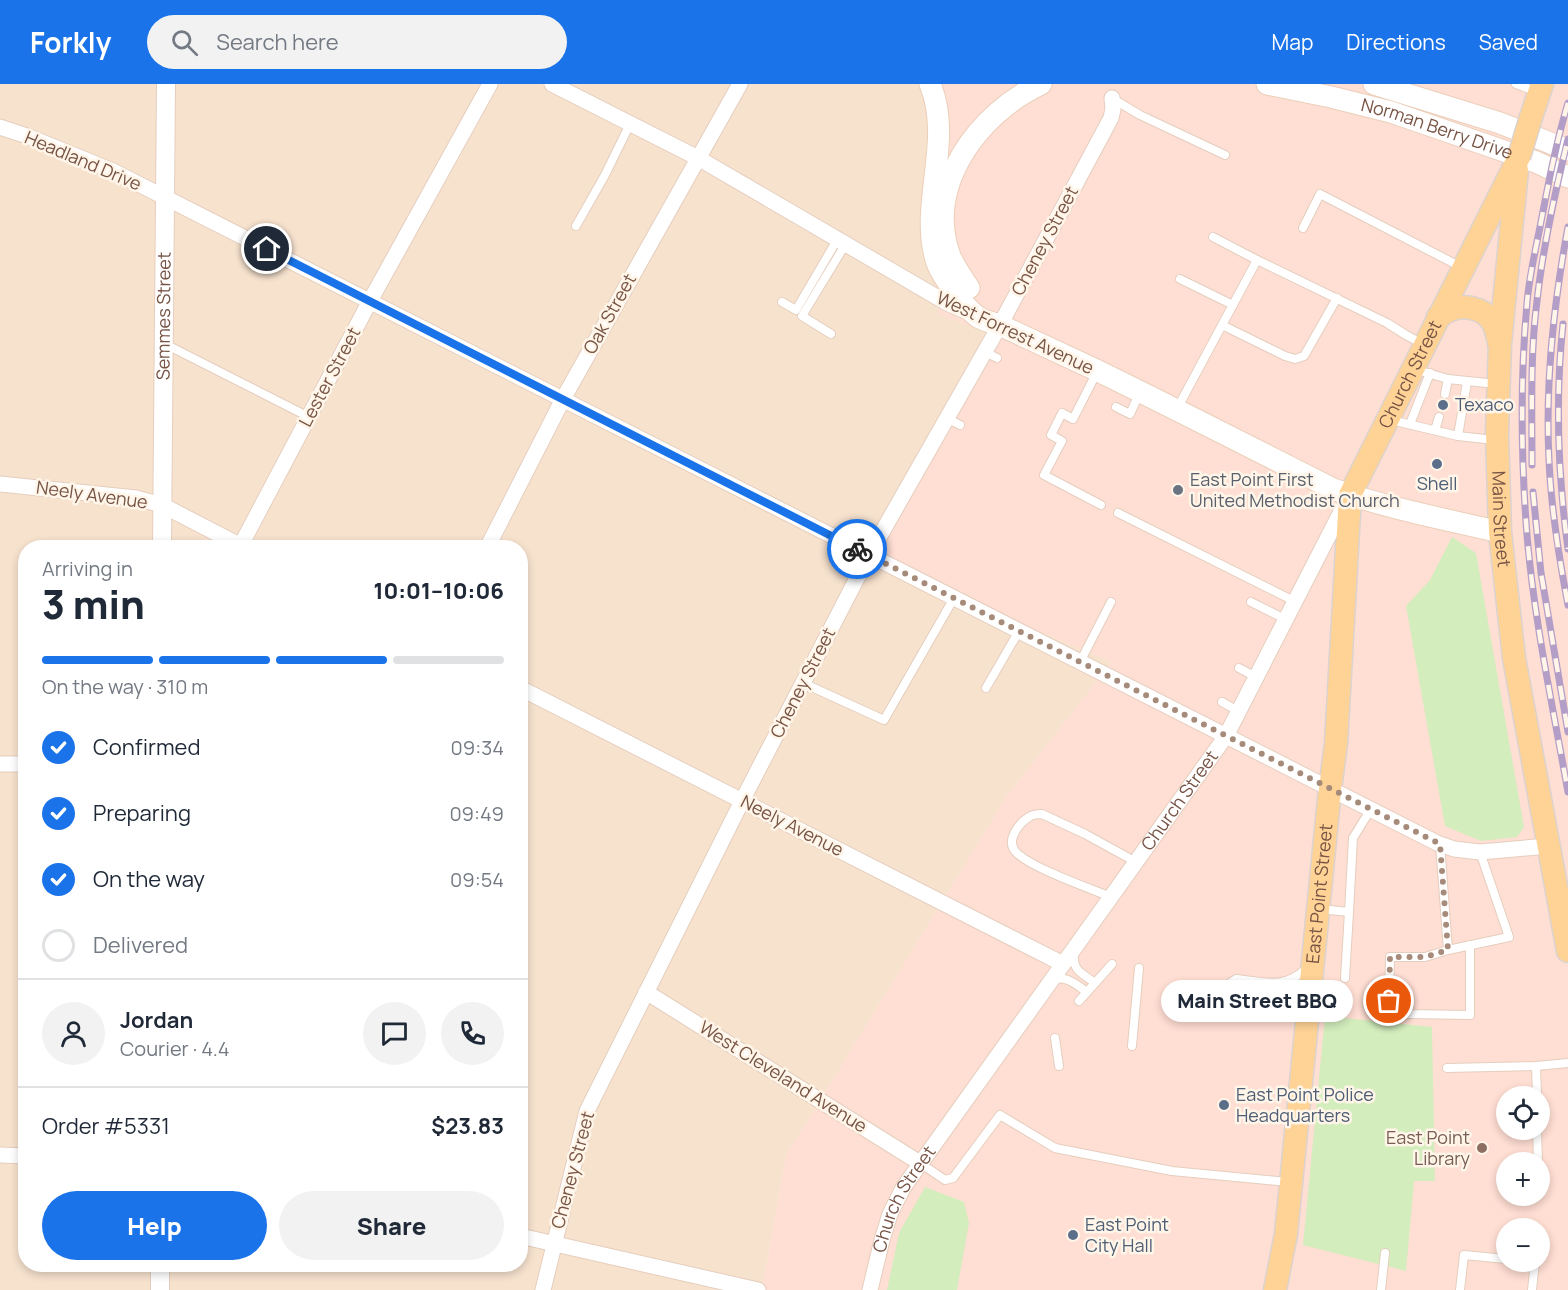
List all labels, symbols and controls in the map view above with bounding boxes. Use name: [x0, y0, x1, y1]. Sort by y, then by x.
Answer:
search box: [147, 15, 567, 69]
text: Forkly: [30, 23, 111, 61]
icon: search: [168, 26, 201, 59]
text: Search here: [216, 27, 339, 57]
text: Map: [1272, 28, 1313, 56]
text: Directions: [1346, 28, 1446, 56]
text: Saved: [1479, 28, 1538, 56]
street label: Norman Berry Drive: [1359, 92, 1516, 164]
street label: Headland Drive: [21, 125, 145, 195]
street label: Cheney Street: [1005, 182, 1083, 299]
pin: [241, 223, 292, 274]
icon: home: [250, 232, 283, 265]
street label: Semmes Street: [150, 252, 176, 380]
street label: Oak Street: [577, 269, 641, 358]
street label: West Forrest Avenue: [933, 285, 1098, 379]
street label: Church Street: [1372, 316, 1447, 432]
street label: Lester Street: [293, 323, 365, 431]
place label: Texaco: [1455, 392, 1514, 416]
marker: Texaco: [1436, 398, 1450, 412]
marker: Shell: [1430, 457, 1444, 471]
place label: East Point First United Methodist Church: [1190, 467, 1400, 512]
street label: Main Street: [1487, 470, 1517, 568]
place label: Shell: [1417, 471, 1457, 495]
street label: Neely Avenue: [35, 474, 149, 514]
marker: East Point First United Methodist Church: [1171, 483, 1185, 497]
courier: [827, 519, 887, 579]
icon: bike: [841, 533, 874, 566]
text: Arriving in: [42, 555, 133, 582]
text: 10:01–10:06: [373, 576, 504, 606]
text: 3 min: [42, 577, 145, 631]
street label: Cheney Street: [764, 623, 840, 742]
text: On the way · 310 m: [42, 673, 208, 700]
icon: check: [42, 731, 75, 764]
text: Confirmed: [93, 732, 201, 762]
text: 09:34: [451, 734, 504, 761]
street label: Church Street: [1135, 745, 1223, 855]
street label: Neely Avenue: [737, 789, 848, 861]
icon: check: [42, 797, 75, 830]
text: Preparing: [93, 798, 191, 828]
text: 09:49: [449, 800, 504, 827]
street label: East Point Street: [1300, 822, 1338, 965]
icon: check: [42, 863, 75, 896]
text: On the way: [93, 864, 205, 894]
text: 09:54: [450, 866, 504, 893]
text: Delivered: [93, 930, 188, 960]
pin: [1363, 975, 1414, 1026]
callout: Main Street BBQ: [1161, 980, 1353, 1022]
icon: bag: [1372, 984, 1405, 1017]
text: Main Street BBQ: [1177, 987, 1337, 1014]
button: person: [42, 1002, 105, 1065]
button: chat: [363, 1002, 426, 1065]
button: phone: [441, 1002, 504, 1065]
text: Jordan: [120, 1005, 193, 1035]
street label: West Cleveland Avenue: [695, 1015, 872, 1138]
text: Courier · 4.4: [120, 1035, 230, 1062]
place label: East Point Police Headquarters: [1236, 1082, 1374, 1127]
map controls: [1496, 1086, 1550, 1272]
button: locate: [1496, 1086, 1550, 1140]
marker: East Point Police Headquarters: [1217, 1098, 1231, 1112]
street label: Cheney Street: [545, 1108, 599, 1231]
text: Order #5331: [42, 1111, 170, 1141]
text: $23.83: [431, 1111, 504, 1141]
place label: East Point Library: [1386, 1125, 1470, 1170]
street label: Church Street: [866, 1140, 941, 1255]
marker: East Point Library: [1475, 1141, 1489, 1155]
button: +: [1496, 1152, 1550, 1206]
button: Help: [42, 1191, 267, 1260]
button: Share: [279, 1191, 504, 1260]
place label: East Point City Hall: [1085, 1212, 1169, 1257]
button: −: [1496, 1218, 1550, 1272]
marker: East Point City Hall: [1066, 1228, 1080, 1242]

